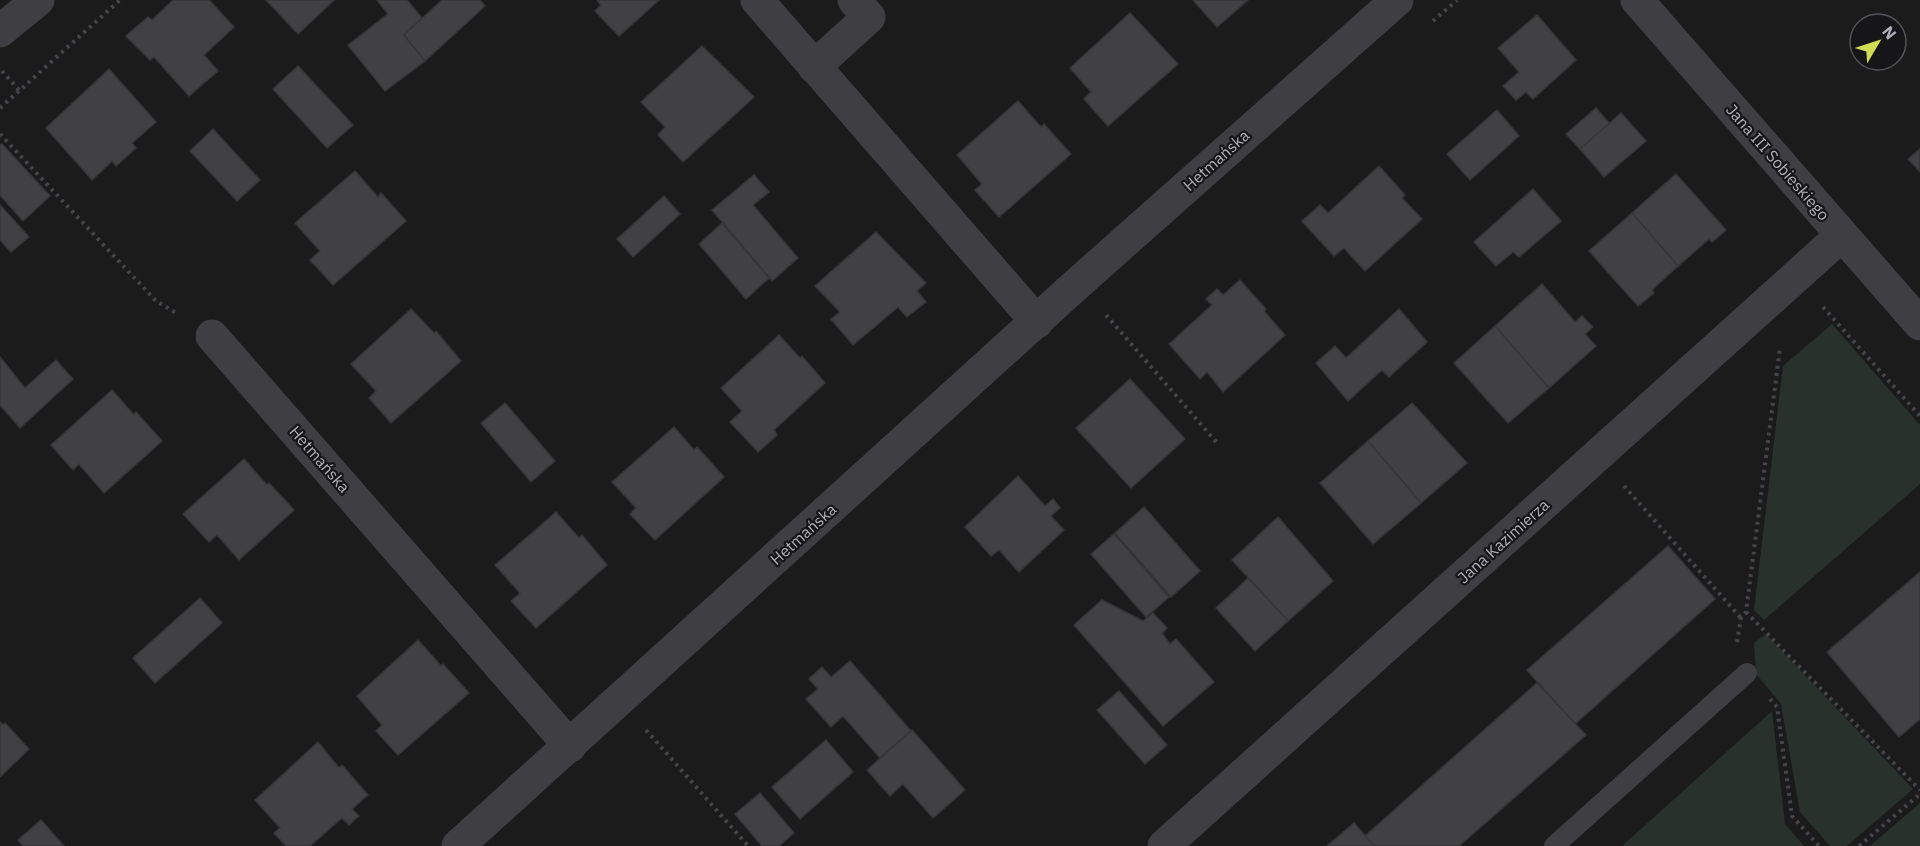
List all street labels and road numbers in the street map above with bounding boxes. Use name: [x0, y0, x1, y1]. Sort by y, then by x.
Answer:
street label: Jana III Sobieskiego: [1722, 100, 1834, 224]
street label: Hetmańska: [1179, 125, 1253, 195]
street label: Hetmańska: [286, 421, 355, 497]
street label: Jana Kazimierza: [1453, 494, 1553, 587]
street label: Hetmańska: [766, 499, 840, 569]

